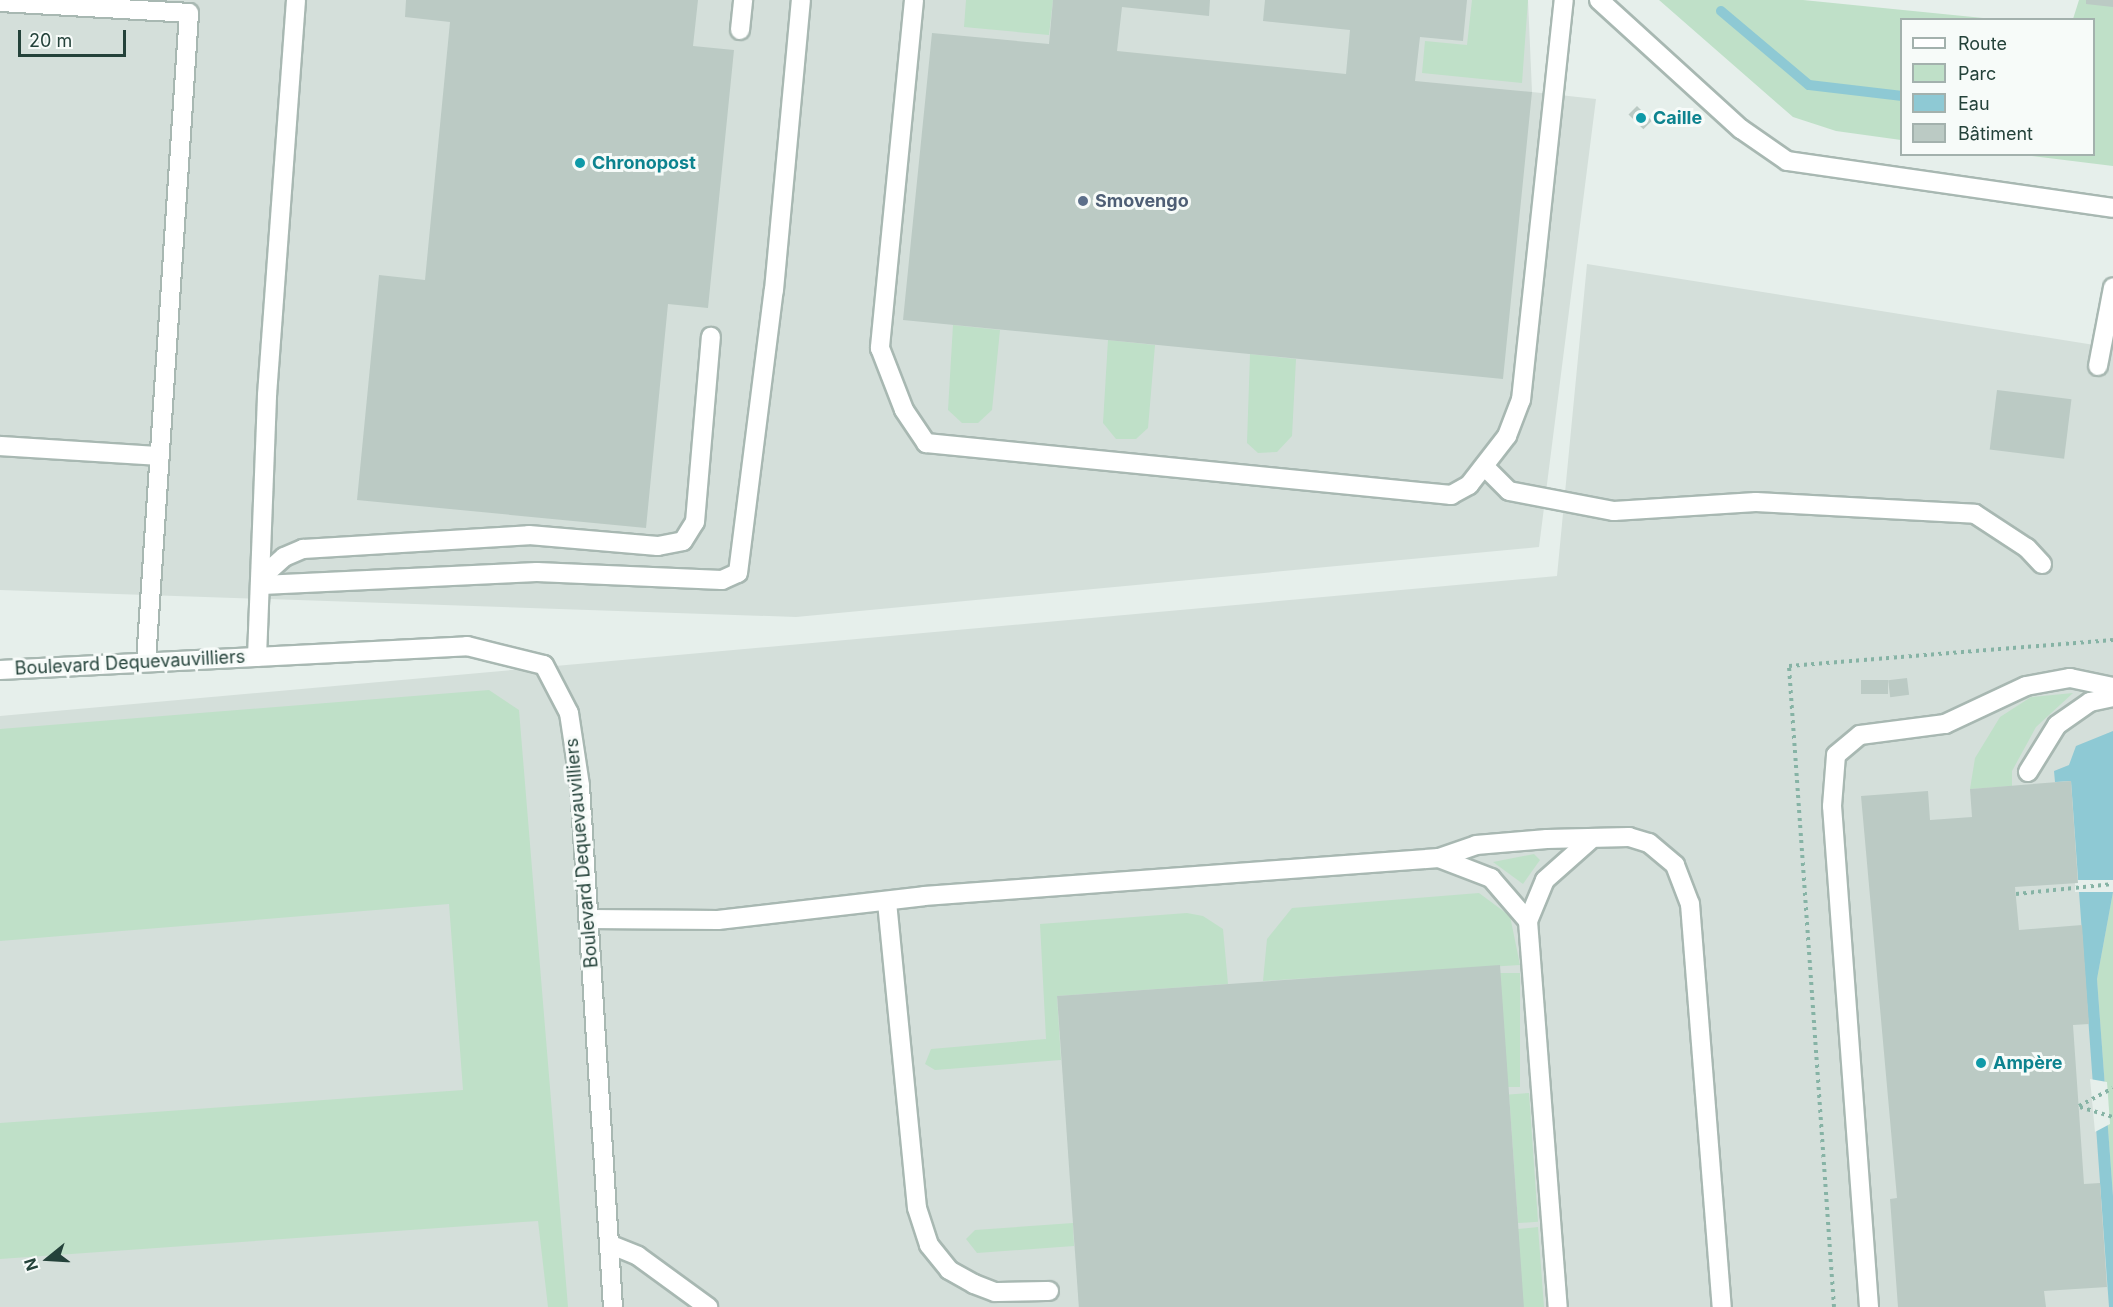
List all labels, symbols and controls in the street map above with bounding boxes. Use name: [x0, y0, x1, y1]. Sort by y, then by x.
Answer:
scale bar: [21, 18, 129, 56]
legend: [1900, 18, 2095, 156]
text: 20 m: [29, 30, 72, 51]
text: Route: [1958, 33, 2007, 54]
text: Parc: [1958, 63, 1996, 84]
text: Eau: [1958, 93, 1990, 114]
place label: Caille: [1653, 107, 1702, 129]
marker: Caille: [1634, 111, 1648, 125]
text: Bâtiment: [1958, 123, 2033, 144]
place label: Chronopost: [592, 152, 696, 174]
marker: Chronopost: [573, 156, 587, 170]
place label: Smovengo: [1095, 190, 1189, 212]
marker: Smovengo: [1076, 194, 1090, 208]
street label: Boulevard Dequevauvilliers: [14, 646, 246, 680]
street label: Boulevard Dequevauvilliers: [561, 737, 603, 969]
place label: Ampère: [1993, 1052, 2063, 1074]
marker: Ampère: [1974, 1056, 1988, 1070]
north arrow: [18, 1229, 78, 1289]
text: N: [19, 1256, 42, 1273]

